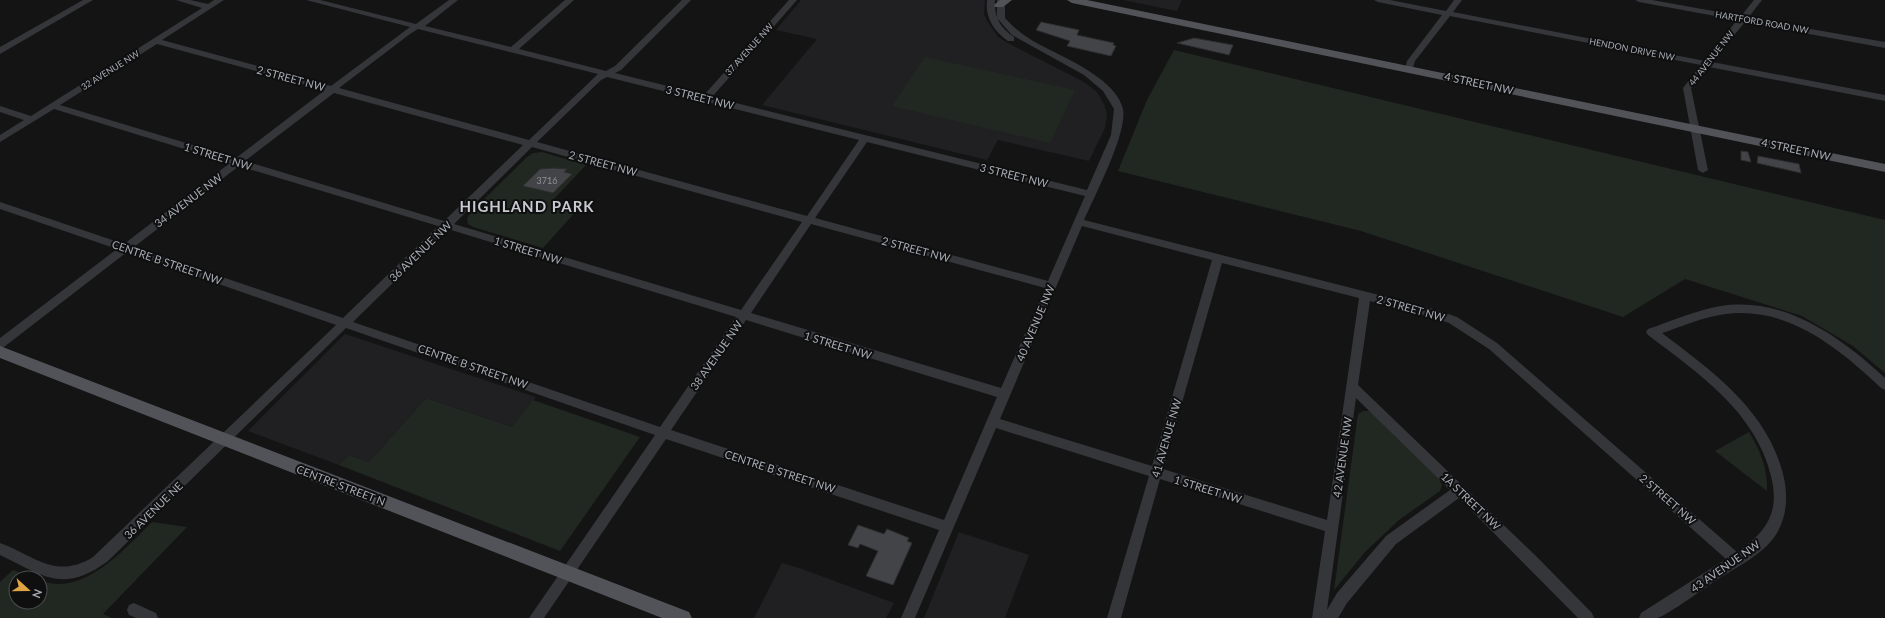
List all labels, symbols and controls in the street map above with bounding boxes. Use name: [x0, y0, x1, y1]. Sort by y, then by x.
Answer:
street label: HARTFORD ROAD NW: [1714, 8, 1810, 36]
street label: 37 AVENUE NW: [723, 20, 776, 77]
street label: 44 AVENUE NW: [1686, 28, 1736, 88]
street label: HENDON DRIVE NW: [1588, 35, 1676, 63]
street label: 32 AVENUE NW: [79, 47, 142, 92]
street label: 2 STREET NW: [255, 63, 327, 93]
street label: 4 STREET NW: [1443, 69, 1515, 97]
street label: 3 STREET NW: [664, 82, 736, 112]
street label: 4 STREET NW: [1760, 135, 1832, 163]
street label: 1 STREET NW: [183, 140, 254, 173]
street label: 2 STREET NW: [567, 148, 639, 178]
street label: 3 STREET NW: [978, 160, 1050, 190]
street label: 34 AVENUE NW: [152, 170, 225, 230]
house number: 3716: [537, 175, 557, 186]
district label: HIGHLAND PARK: [459, 197, 595, 215]
street label: 36 AVENUE NW: [386, 218, 454, 284]
street label: 1 STREET NW: [493, 234, 564, 267]
street label: 2 STREET NW: [880, 234, 952, 264]
street label: CENTRE B STREET NW: [110, 237, 224, 287]
street label: 40 AVENUE NW: [1013, 282, 1057, 363]
street label: 2 STREET NW: [1376, 292, 1447, 324]
street label: 38 AVENUE NW: [687, 317, 745, 392]
street label: 1 STREET NW: [803, 329, 874, 362]
street label: CENTRE B STREET NW: [416, 341, 530, 391]
street label: 41 AVENUE NW: [1149, 397, 1184, 479]
street label: 42 AVENUE NW: [1330, 415, 1354, 498]
street label: CENTRE B STREET NW: [723, 447, 837, 495]
street label: CENTRE STREET N: [295, 462, 387, 508]
street label: 1A STREET NW: [1439, 470, 1504, 533]
street label: 2 STREET NW: [1637, 471, 1699, 527]
street label: 1 STREET NW: [1173, 473, 1244, 506]
street label: 36 AVENUE NE: [121, 479, 185, 541]
street label: 43 AVENUE NW: [1688, 537, 1763, 595]
north arrow: [8, 570, 48, 610]
text: N: [30, 587, 45, 600]

